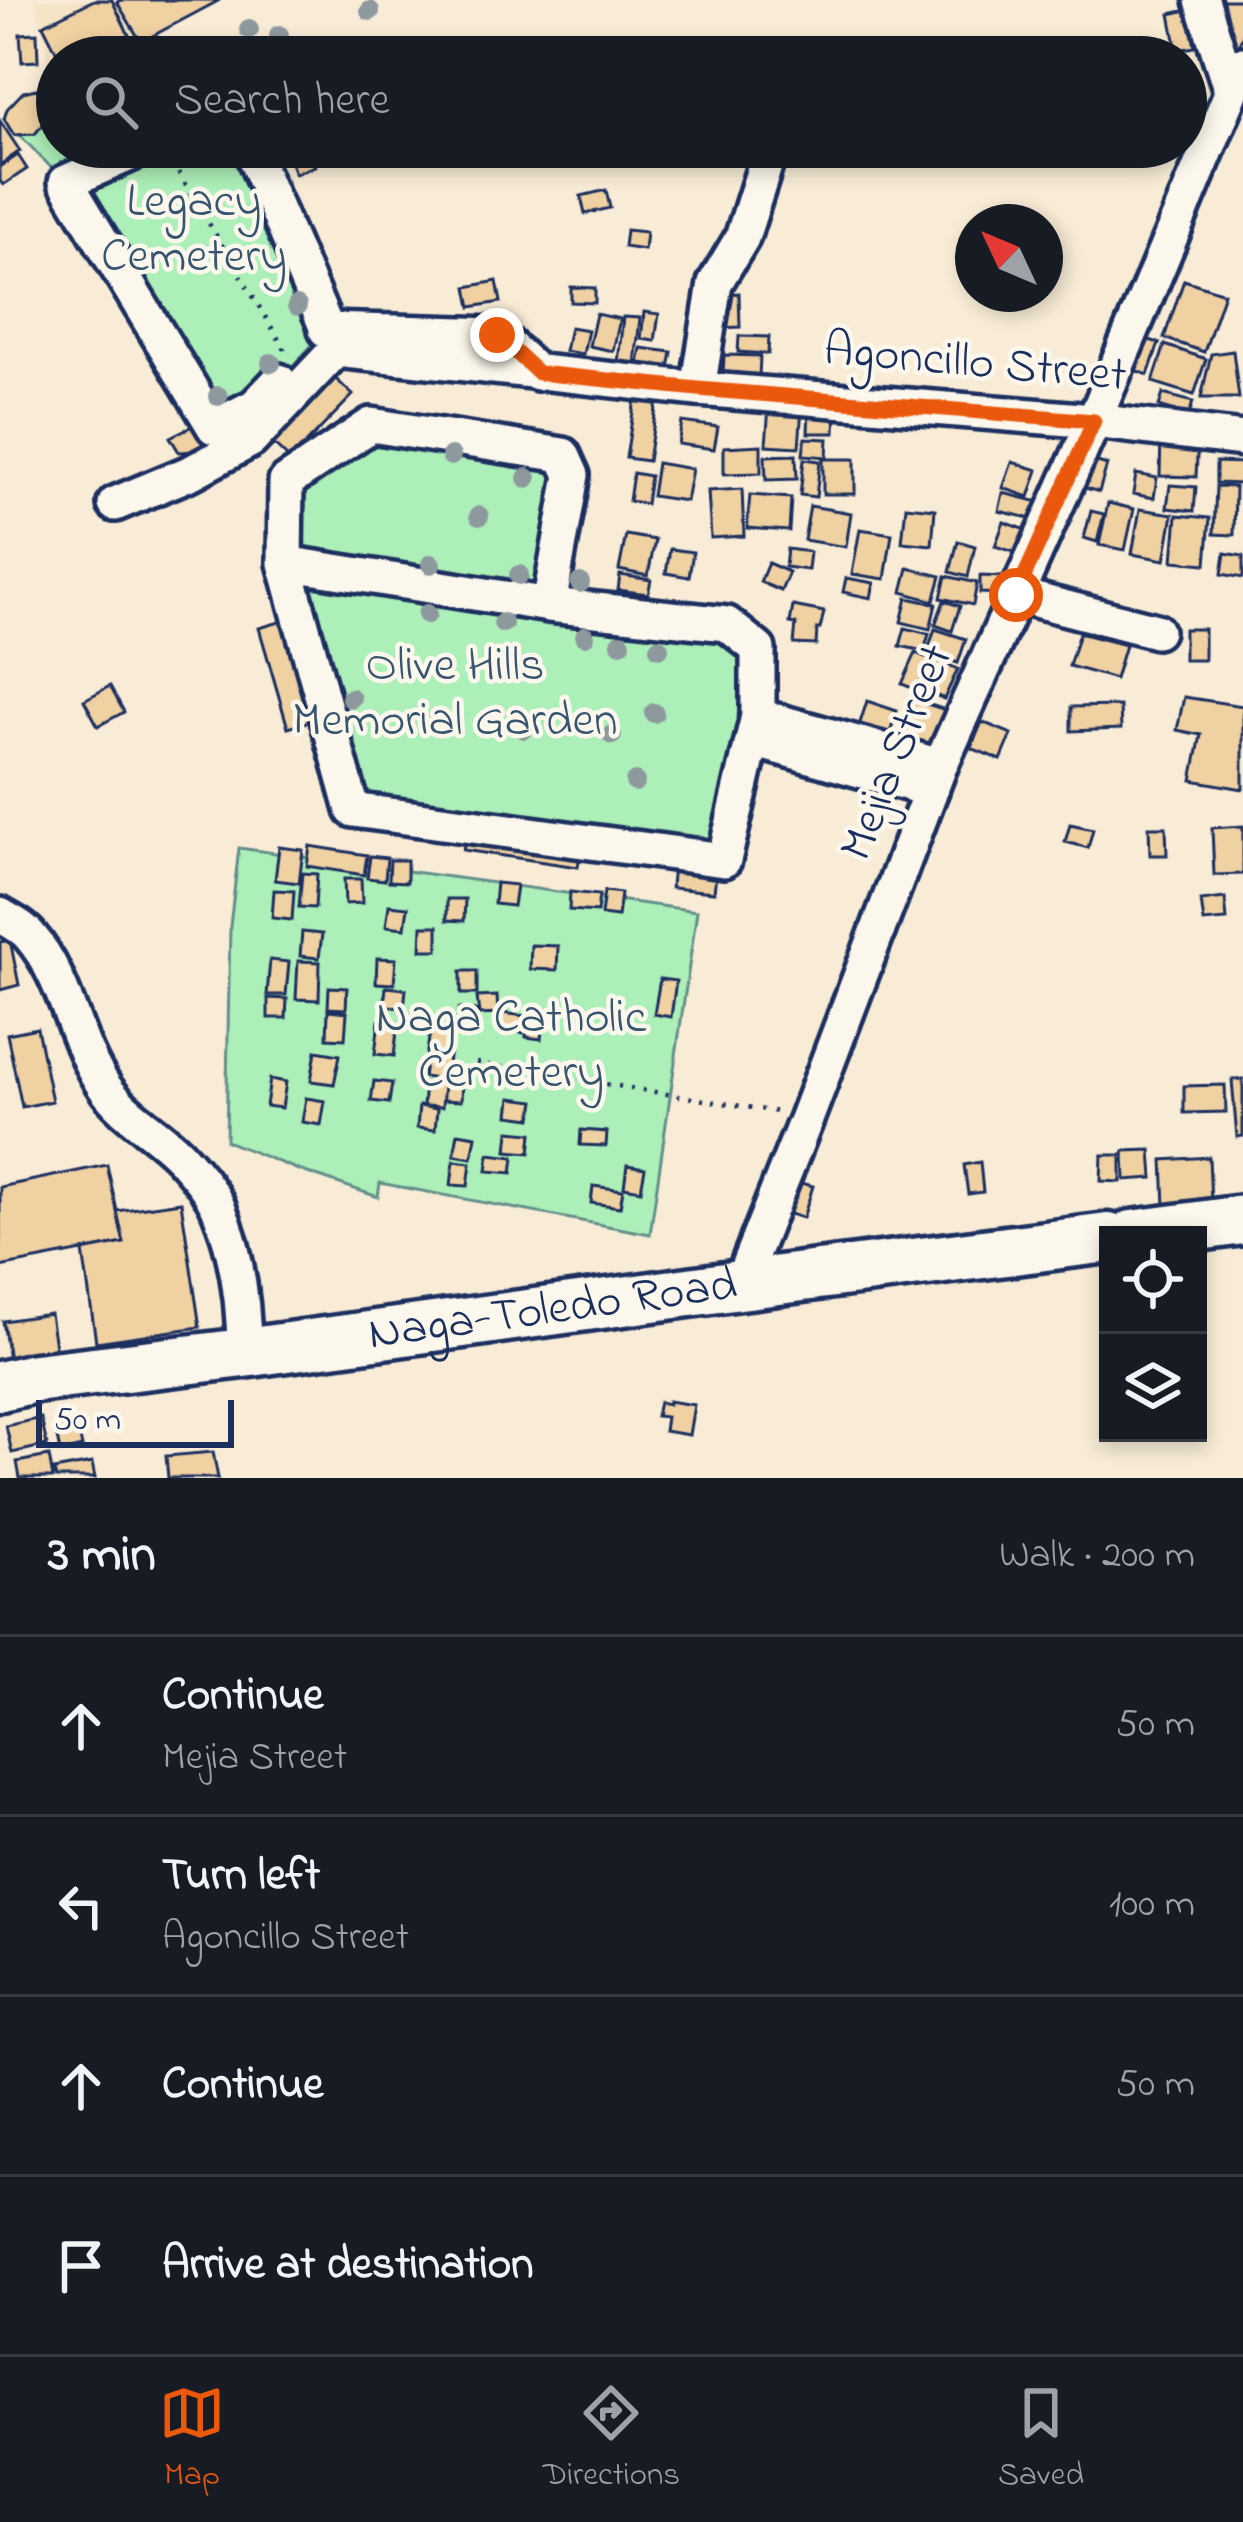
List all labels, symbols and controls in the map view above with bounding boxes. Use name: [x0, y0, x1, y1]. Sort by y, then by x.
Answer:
search box: [36, 36, 1207, 168]
icon: search: [78, 69, 144, 135]
text: Search here: [174, 69, 390, 135]
park label: Legacy Cemetery: [101, 168, 287, 293]
north arrow: [955, 204, 1063, 312]
route end: [470, 308, 524, 362]
street label: Agoncillo Street: [821, 316, 1129, 413]
route start: [989, 568, 1043, 622]
park label: Olive Hills Memorial Garden: [292, 632, 618, 757]
street label: Mejia Street: [823, 634, 973, 872]
park label: Naga Catholic Cemetery: [376, 984, 647, 1109]
map controls: [1099, 1226, 1207, 1442]
button: locate: [1099, 1226, 1207, 1334]
street label: Naga-Toledo Road: [364, 1251, 741, 1371]
button: layers: [1099, 1334, 1207, 1442]
scale bar: [36, 1394, 234, 1447]
text: 50 m: [54, 1397, 121, 1445]
text: 3 min: [48, 1519, 156, 1594]
text: Walk · 200 m: [999, 1528, 1195, 1585]
text: Continue: [162, 1664, 323, 1730]
icon: ahead: [48, 1693, 114, 1759]
text: 50 m: [1116, 1697, 1195, 1754]
text: Mejia Street: [162, 1730, 347, 1787]
text: Turn left: [162, 1844, 320, 1910]
icon: left: [48, 1873, 114, 1939]
text: 100 m: [1109, 1877, 1195, 1934]
text: Agoncillo Street: [162, 1910, 409, 1967]
icon: ahead: [48, 2053, 114, 2119]
text: Continue: [162, 2053, 323, 2119]
text: 50 m: [1116, 2057, 1195, 2114]
icon: arrive: [48, 2233, 114, 2299]
text: Arrive at destination: [162, 2233, 533, 2299]
tab: Map: [159, 2380, 225, 2500]
tab: Directions: [543, 2380, 680, 2500]
tab: Saved: [998, 2380, 1084, 2500]

